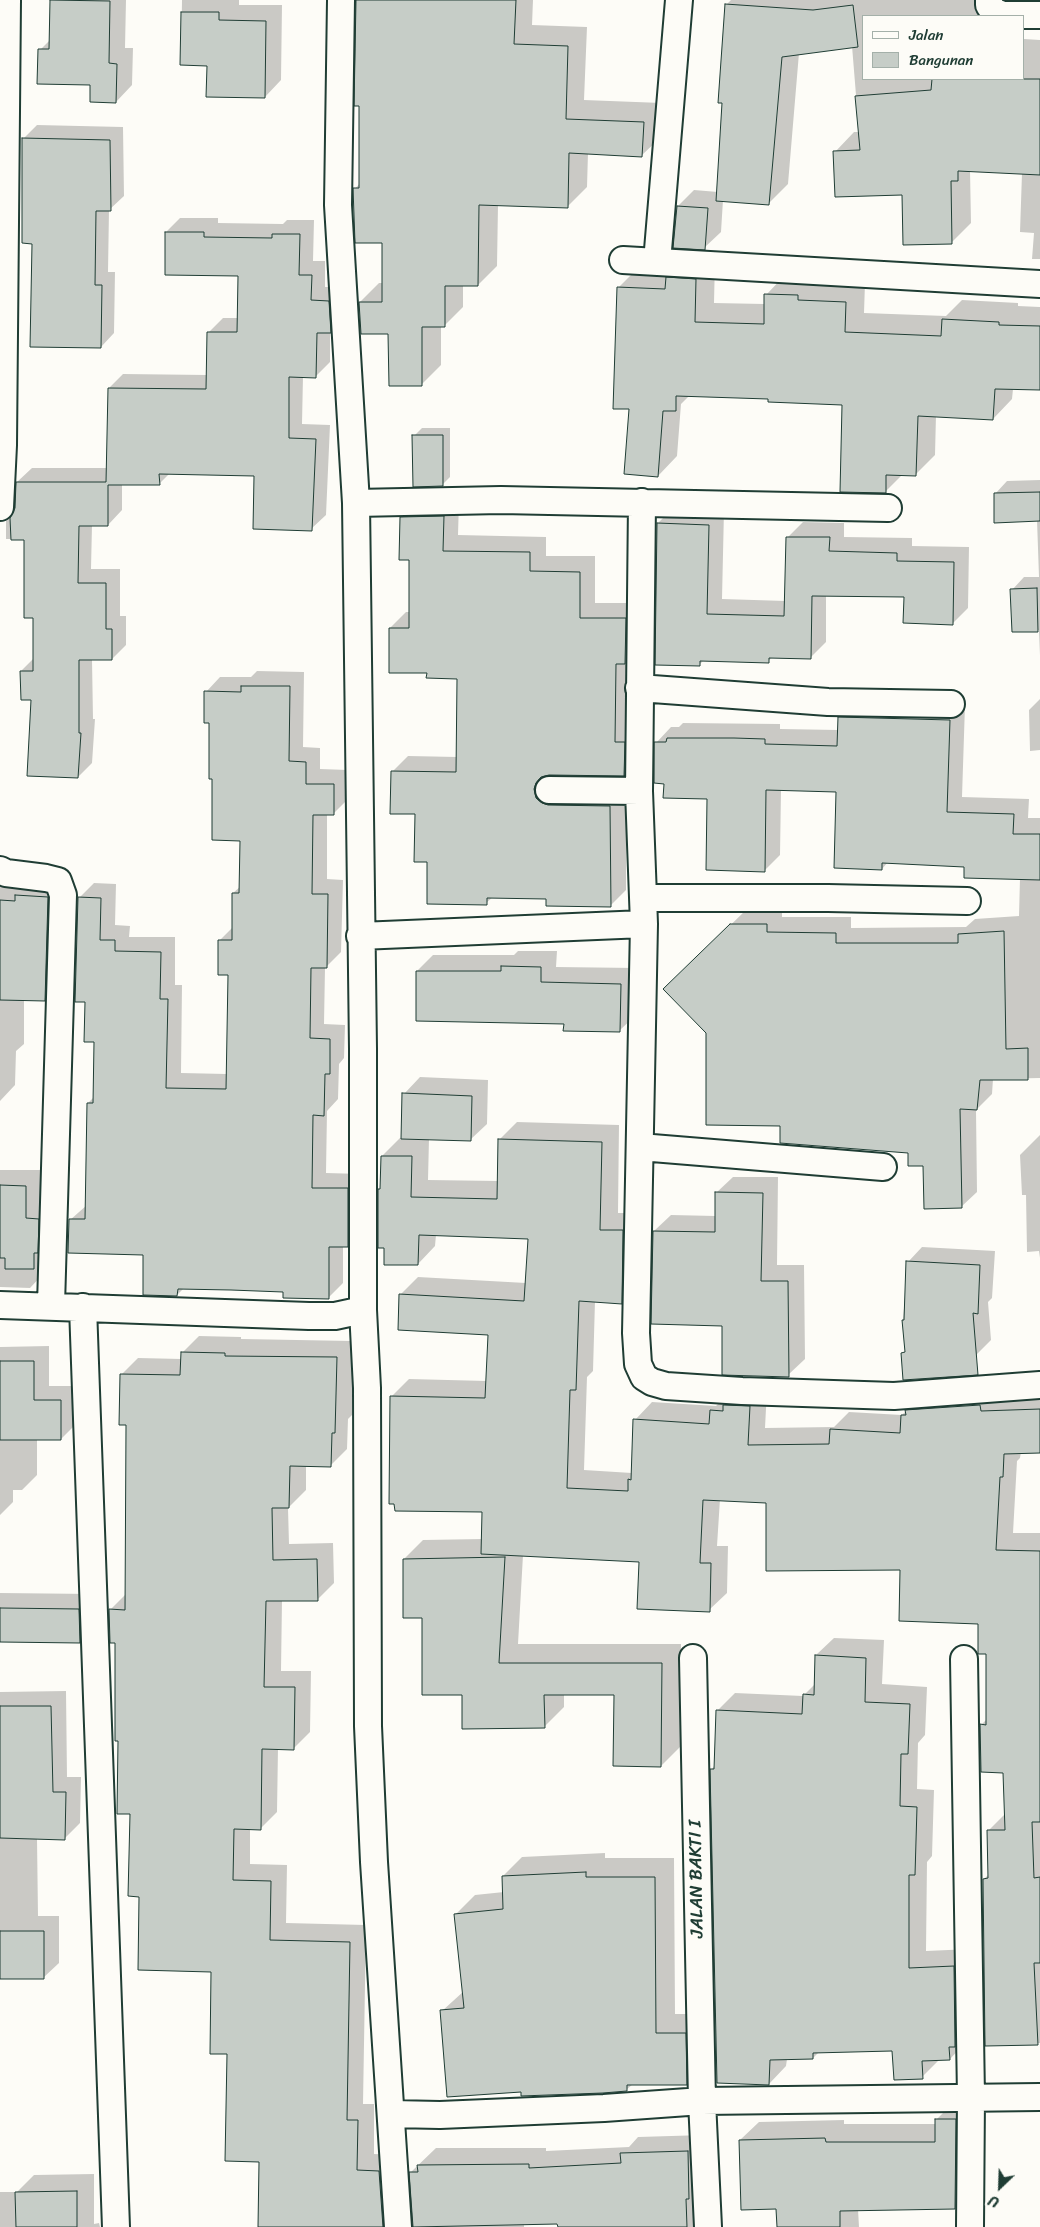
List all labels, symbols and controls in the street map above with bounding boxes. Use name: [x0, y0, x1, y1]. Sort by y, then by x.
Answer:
legend: [862, 15, 1025, 80]
text: Jalan: [909, 22, 943, 48]
text: Bangunan: [909, 47, 973, 73]
street label: JALAN BAKTI I: [685, 1820, 709, 1938]
north arrow: [975, 2162, 1025, 2212]
text: U: [984, 2188, 1003, 2214]

